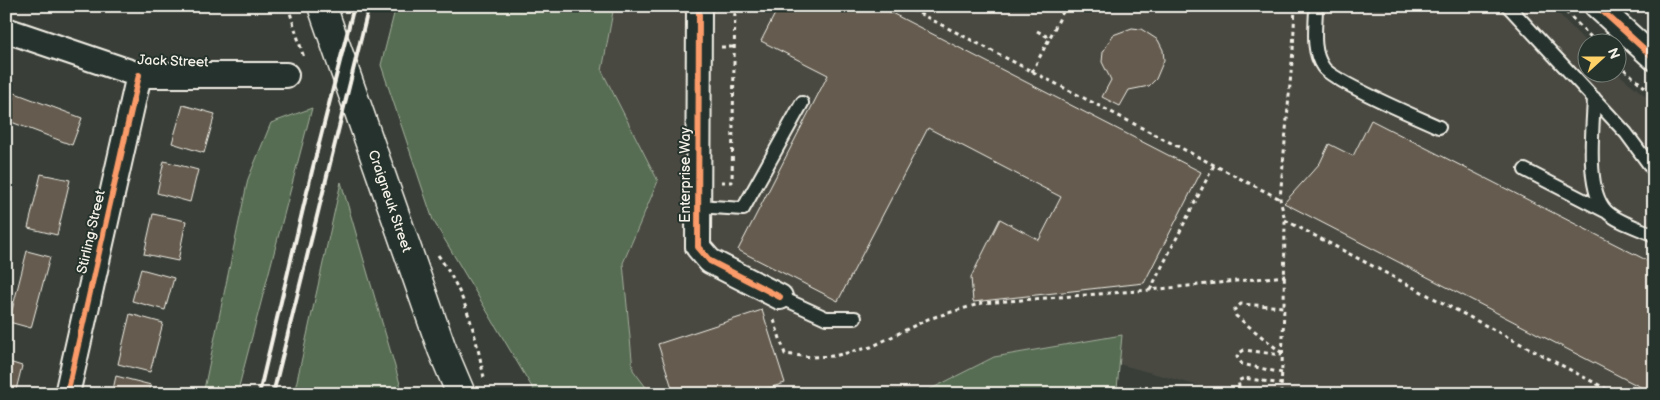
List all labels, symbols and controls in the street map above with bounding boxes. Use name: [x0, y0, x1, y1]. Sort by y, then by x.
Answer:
north arrow: [1578, 32, 1628, 82]
text: N: [1604, 46, 1623, 61]
street label: Jack Street: [137, 51, 210, 71]
street label: Enterprise Way: [677, 127, 694, 223]
street label: Craigneuk Street: [365, 148, 416, 255]
street label: Stirling Street: [73, 188, 109, 276]

